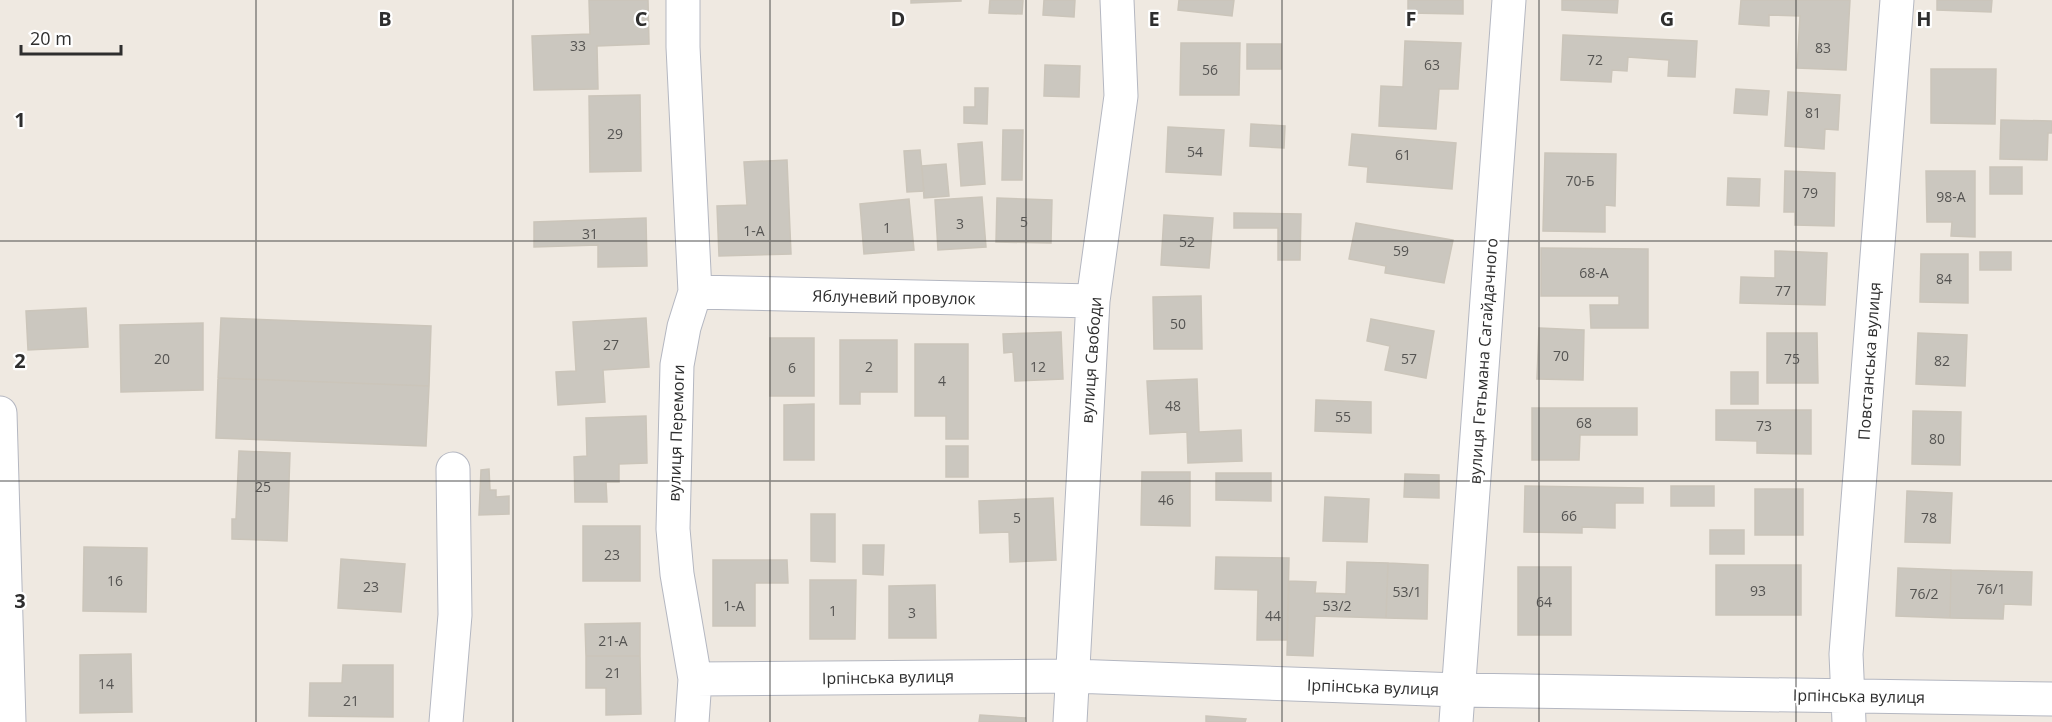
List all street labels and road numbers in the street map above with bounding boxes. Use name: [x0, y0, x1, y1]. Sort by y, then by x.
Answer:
street label: вулиця Гетьмана Сагайдачного: [1463, 237, 1503, 485]
street label: Повстанська вулиця: [1852, 281, 1886, 441]
street label: Яблуневий провулок: [812, 285, 977, 309]
street label: вулиця Свободи: [1076, 296, 1106, 424]
street label: вулиця Перемоги: [663, 364, 689, 502]
street label: Ірпінська вулиця: [822, 665, 954, 689]
street label: Ірпінська вулиця: [1307, 674, 1439, 700]
street label: Ірпінська вулиця: [1793, 684, 1925, 708]

